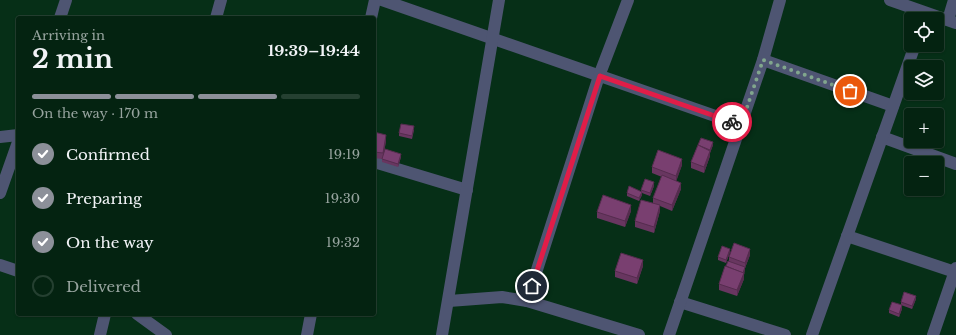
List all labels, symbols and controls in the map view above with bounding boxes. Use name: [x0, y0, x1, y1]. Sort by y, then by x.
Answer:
map controls: [904, 12, 944, 196]
button: locate: [904, 12, 944, 52]
text: Arriving in: [32, 27, 105, 44]
text: 19:39–19:44: [268, 41, 360, 60]
text: 2 min: [32, 43, 113, 75]
button: layers: [904, 60, 944, 100]
pin: [833, 74, 867, 108]
icon: bag: [839, 80, 861, 102]
courier: [712, 102, 752, 142]
text: On the way · 170 m: [32, 105, 158, 122]
button: +: [904, 108, 944, 148]
icon: bike: [721, 111, 743, 133]
icon: check: [32, 143, 54, 165]
text: Confirmed: [66, 145, 150, 164]
text: 19:19: [328, 146, 360, 163]
button: −: [904, 156, 944, 196]
icon: check: [32, 187, 54, 209]
text: Preparing: [66, 189, 142, 208]
text: 19:30: [325, 190, 360, 207]
icon: check: [32, 231, 54, 253]
text: On the way: [66, 233, 154, 252]
text: 19:32: [326, 234, 360, 251]
pin: [515, 269, 549, 303]
icon: home: [521, 275, 543, 297]
text: Delivered: [66, 277, 141, 296]

